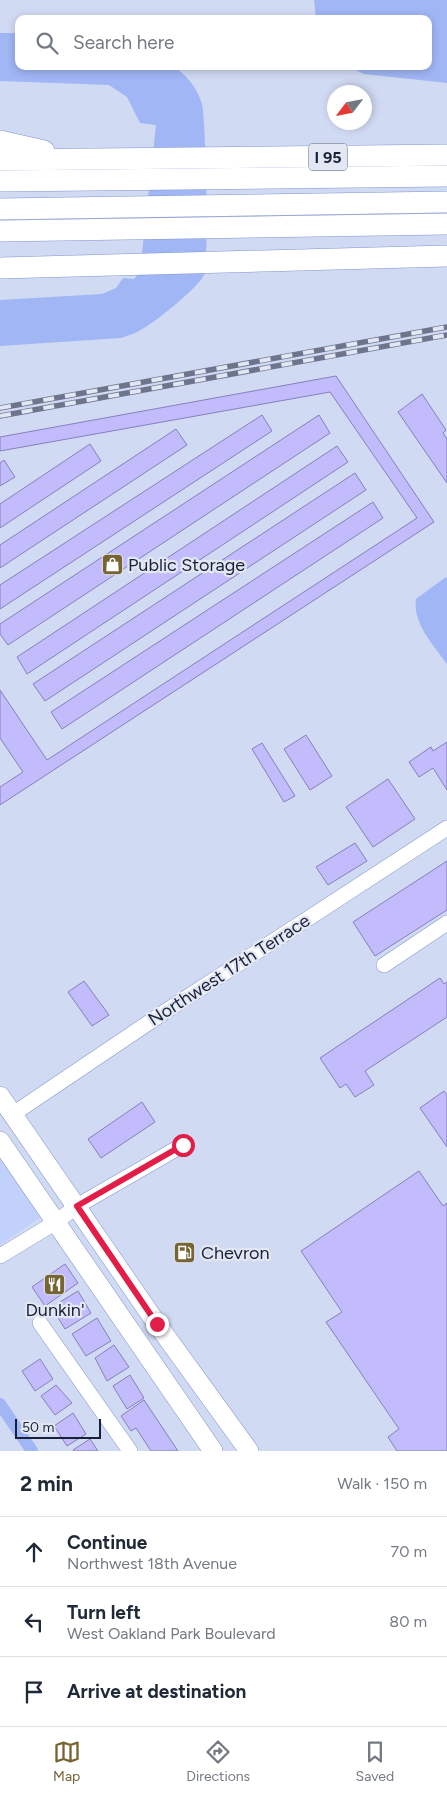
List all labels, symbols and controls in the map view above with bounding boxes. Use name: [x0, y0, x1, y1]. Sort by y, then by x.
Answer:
search box: [15, 15, 432, 70]
icon: search: [33, 29, 61, 57]
text: Search here: [73, 31, 175, 54]
north arrow: [327, 85, 372, 130]
road number: I 95: [309, 144, 347, 170]
shop icon: Public Storage: [100, 553, 124, 577]
place label: Public Storage: [128, 554, 245, 576]
street label: Northwest 17th Terrace: [144, 909, 314, 1031]
route start: [172, 1134, 195, 1157]
fuel station icon: Chevron: [173, 1241, 197, 1265]
place label: Chevron: [201, 1242, 270, 1264]
restaurant icon: Dunkin': [43, 1273, 67, 1297]
place label: Dunkin': [25, 1299, 85, 1321]
route end: [146, 1313, 169, 1336]
scale bar: [15, 1416, 101, 1439]
text: 50 m: [22, 1419, 54, 1436]
text: 2 min: [20, 1471, 73, 1496]
text: Walk · 150 m: [337, 1474, 427, 1493]
text: Continue: [67, 1531, 147, 1554]
icon: ahead: [20, 1538, 48, 1566]
text: 70 m: [391, 1542, 427, 1561]
text: Northwest 18th Avenue: [67, 1554, 237, 1573]
text: Turn left: [67, 1601, 141, 1624]
icon: left: [20, 1608, 48, 1636]
text: 80 m: [389, 1612, 427, 1631]
text: West Oakland Park Boulevard: [67, 1624, 276, 1643]
icon: arrive: [20, 1678, 48, 1706]
text: Arrive at destination: [67, 1680, 246, 1703]
tab: Map: [53, 1738, 81, 1785]
tab: Directions: [186, 1738, 250, 1785]
tab: Saved: [356, 1738, 394, 1785]

